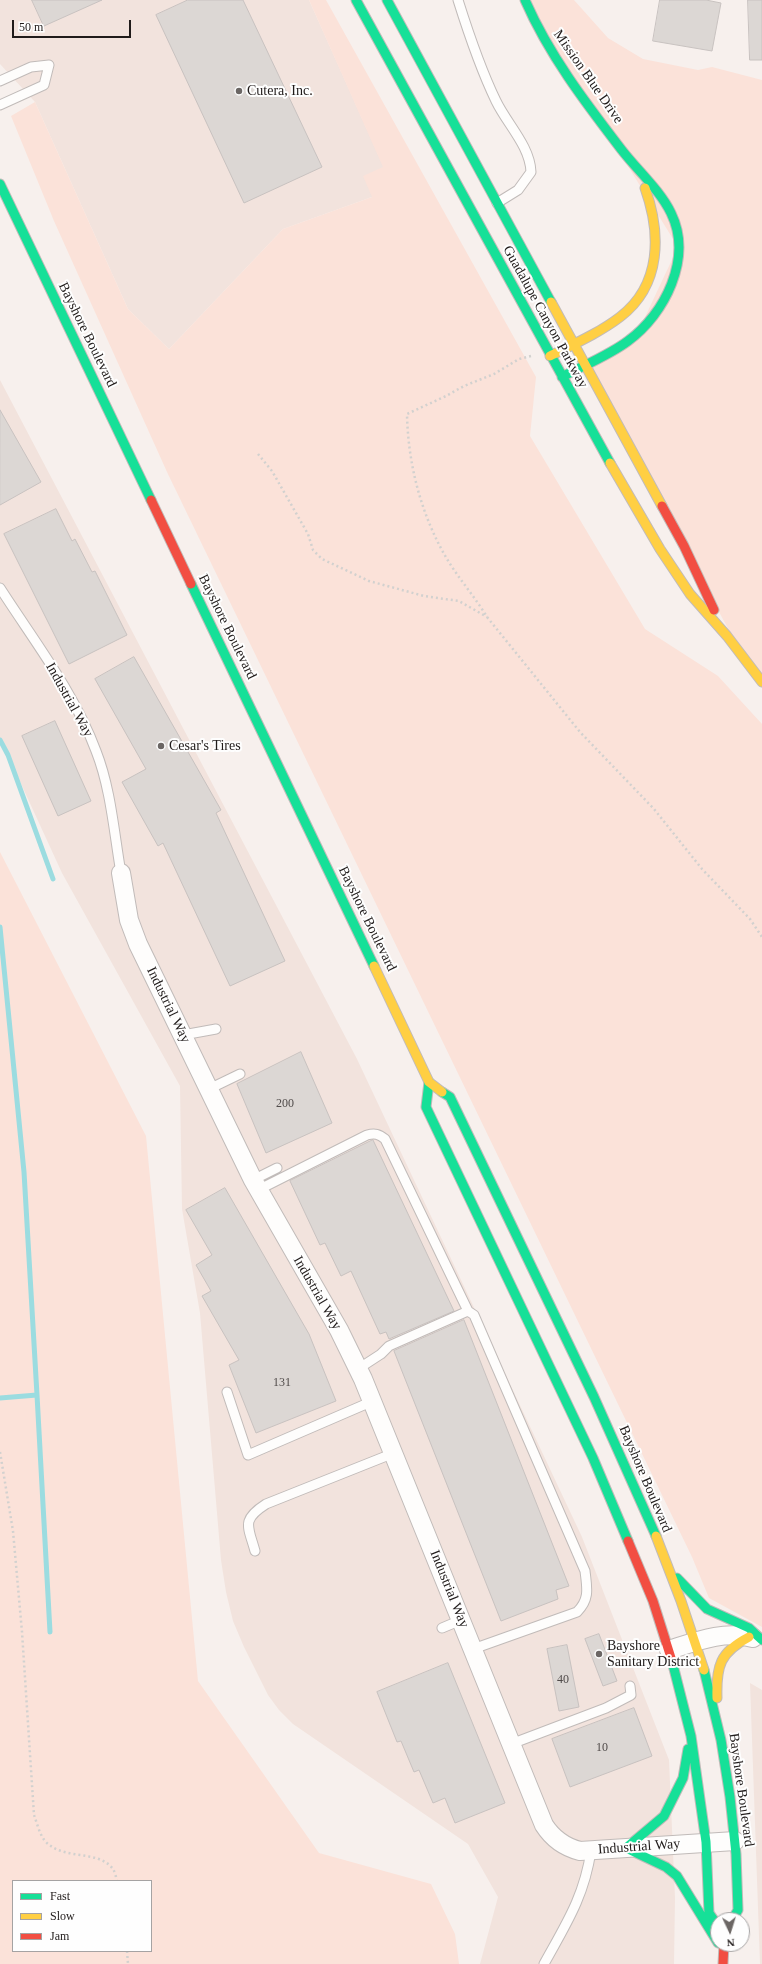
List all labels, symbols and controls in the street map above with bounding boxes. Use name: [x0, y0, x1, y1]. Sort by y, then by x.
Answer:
scale bar: [14, 12, 133, 38]
text: 50 m: [19, 20, 43, 34]
street label: Mission Blue Drive: [549, 27, 627, 127]
place label: Cutera, Inc.: [247, 83, 313, 99]
marker: Cutera, Inc.: [234, 86, 244, 96]
street label: Guadalupe Canyon Parkway: [499, 243, 591, 391]
street label: Bayshore Boulevard: [54, 280, 120, 390]
street label: Bayshore Boulevard: [194, 572, 260, 682]
street label: Industrial Way: [42, 660, 96, 740]
place label: Cesar's Tires: [169, 738, 241, 754]
marker: Cesar's Tires: [156, 741, 166, 751]
street label: Bayshore Boulevard: [334, 864, 400, 974]
street label: Industrial Way: [142, 964, 194, 1046]
house number: 200: [276, 1097, 294, 1111]
street label: Industrial Way: [289, 1253, 345, 1333]
house number: 131: [273, 1376, 291, 1390]
street label: Bayshore Boulevard: [615, 1423, 675, 1535]
street label: Industrial Way: [426, 1548, 472, 1630]
place label: Bayshore Sanitary District: [607, 1638, 699, 1670]
marker: Bayshore Sanitary District: [594, 1649, 604, 1659]
house number: 40: [557, 1673, 569, 1687]
street label: Bayshore Boulevard: [725, 1732, 757, 1848]
house number: 10: [596, 1741, 608, 1755]
street label: Industrial Way: [597, 1836, 681, 1858]
legend: [12, 1880, 152, 1952]
text: Fast: [50, 1889, 70, 1903]
text: Slow: [50, 1909, 75, 1923]
north arrow: [710, 1912, 750, 1952]
text: Jam: [50, 1929, 69, 1943]
text: N: [726, 1937, 735, 1949]

